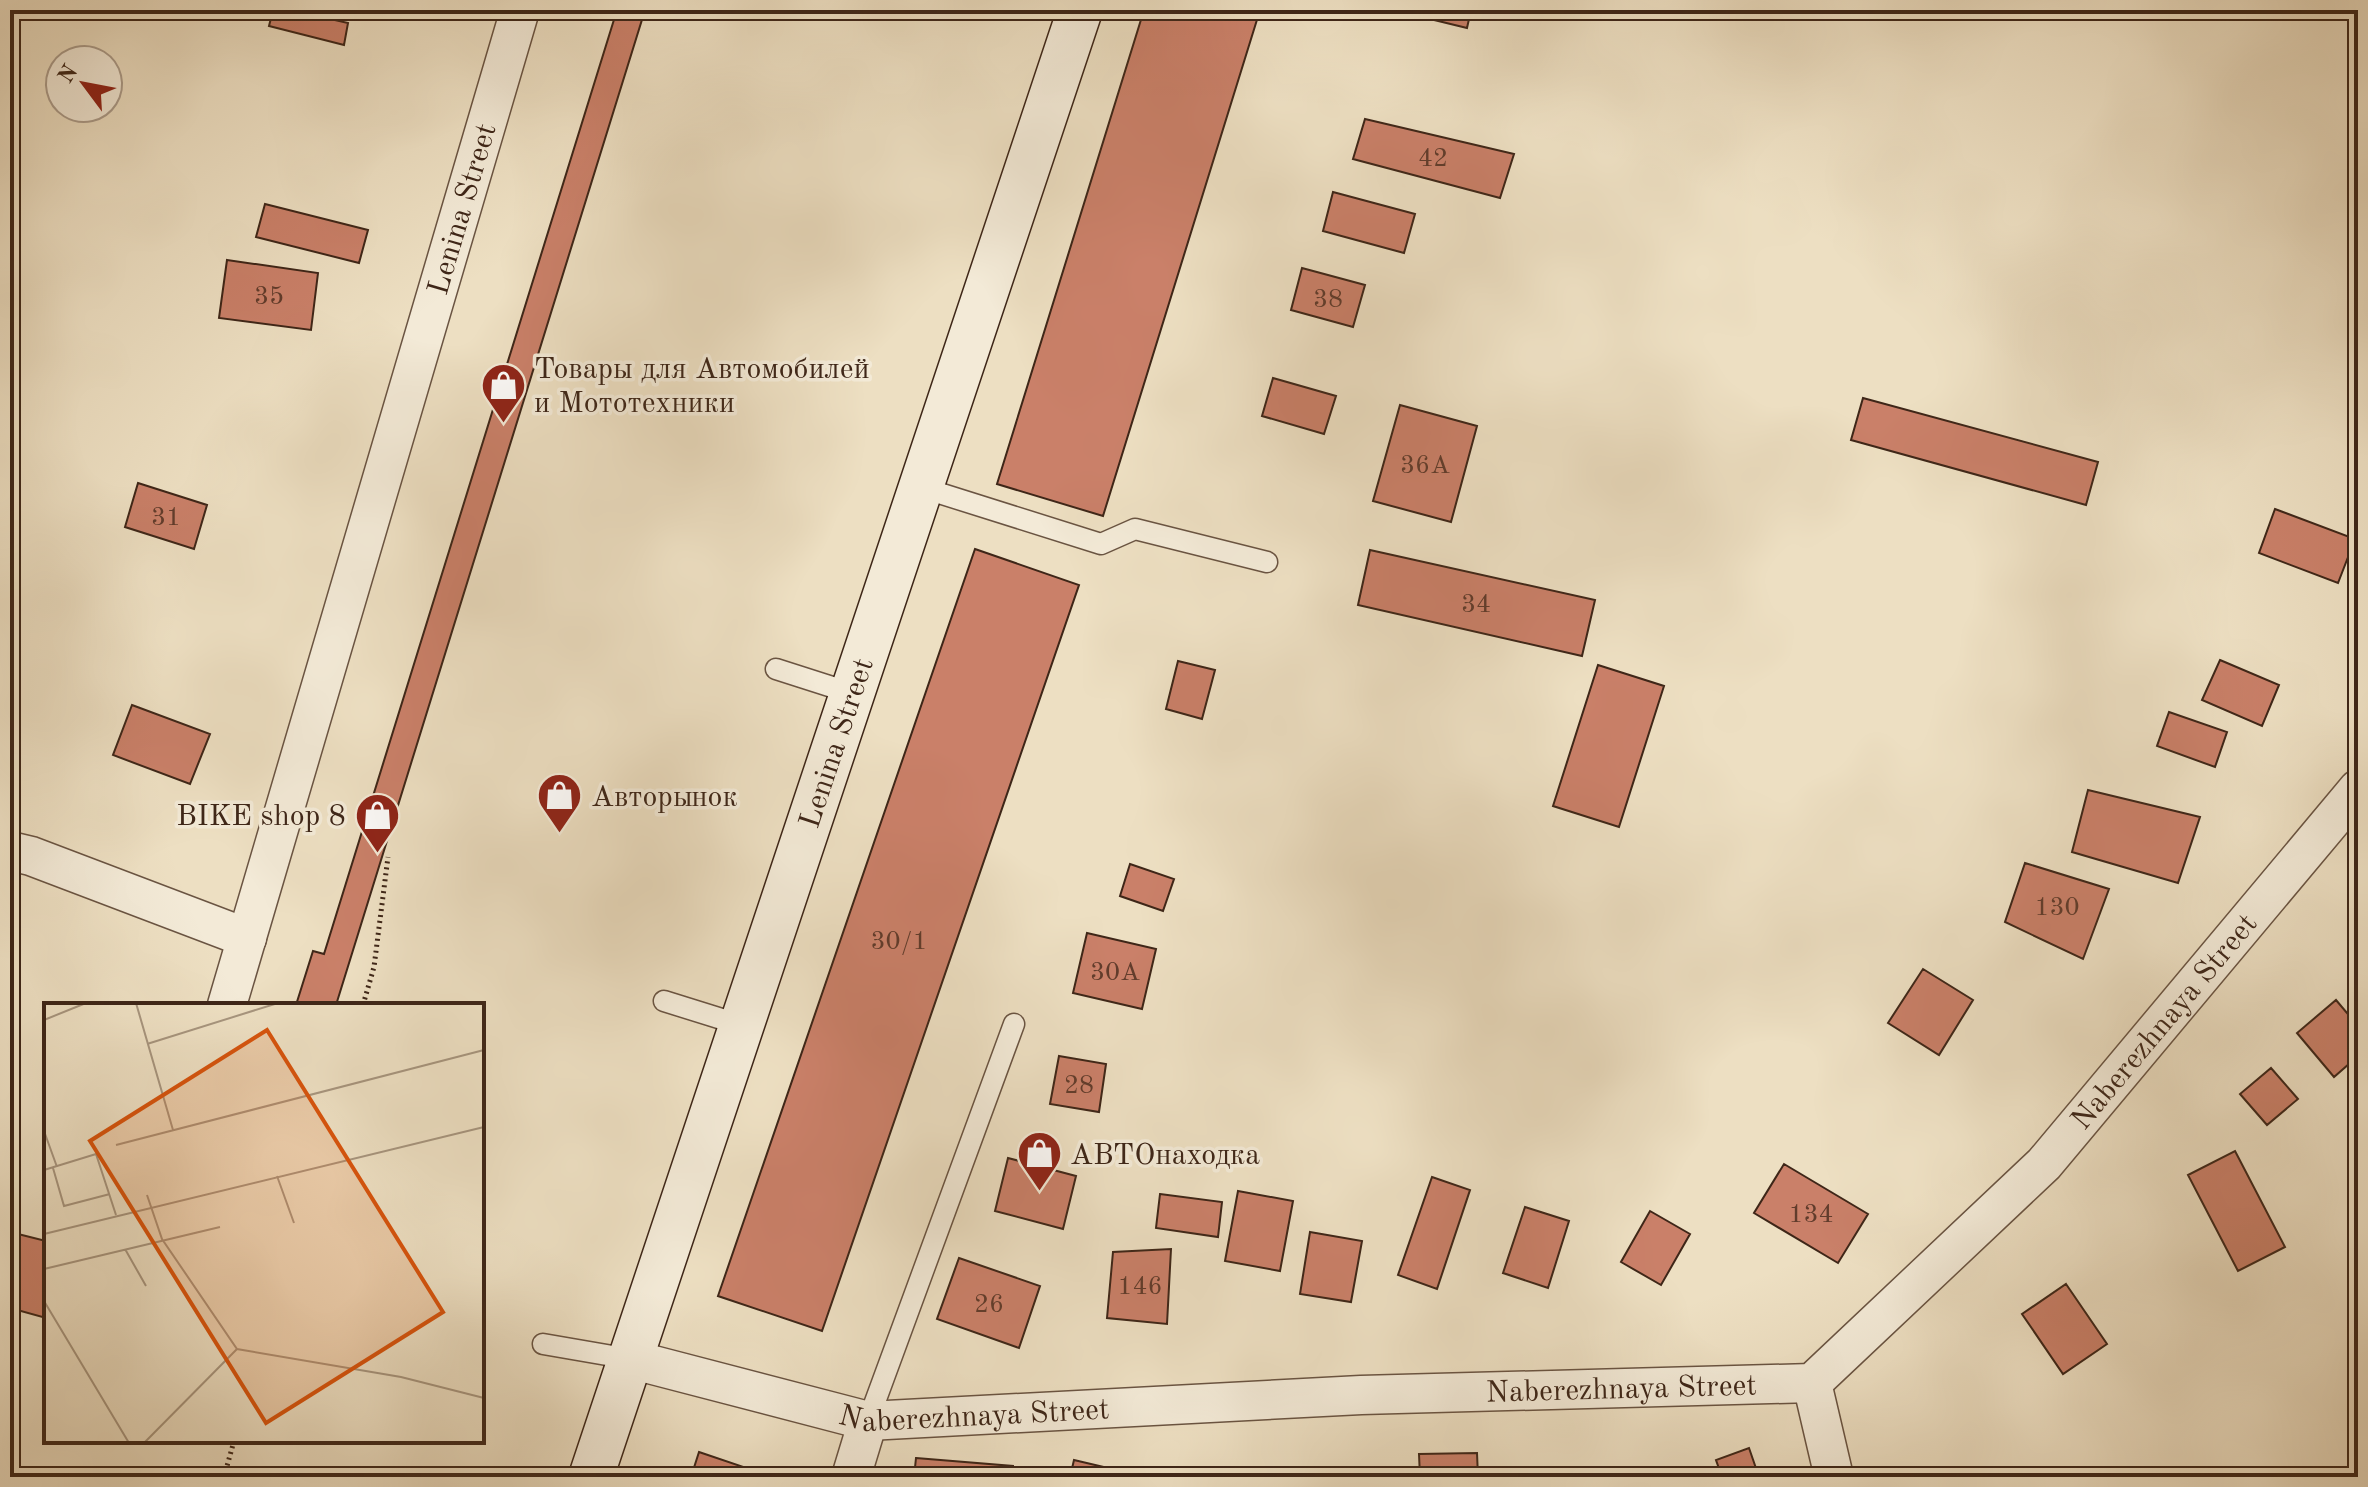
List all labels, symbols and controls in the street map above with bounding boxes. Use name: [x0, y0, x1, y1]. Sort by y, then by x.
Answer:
north arrow: [44, 44, 124, 124]
text: N: [55, 61, 83, 87]
street label: Lenina Street: [424, 120, 503, 299]
house number: 42: [1418, 146, 1448, 172]
house number: 35: [254, 284, 284, 310]
house number: 38: [1313, 287, 1343, 313]
place label: Товары для Автомобилей и Мототехники: [534, 355, 870, 419]
shop icon: Товары для Автомобилей и Мототехники: [479, 361, 527, 424]
house number: 36А: [1400, 453, 1450, 479]
house number: 31: [151, 505, 181, 531]
house number: 34: [1461, 592, 1491, 618]
street label: Lenina Street: [795, 655, 880, 832]
shop icon: Авторынок: [536, 772, 584, 835]
place label: Авторынок: [591, 783, 738, 813]
shop icon: BIKE shop 8: [353, 791, 401, 854]
place label: BIKE shop 8: [176, 802, 346, 832]
house number: 130: [2034, 895, 2080, 921]
street label: Naberezhnaya Street: [2067, 909, 2264, 1136]
house number: 30/1: [871, 929, 927, 955]
house number: 30А: [1090, 960, 1140, 986]
inset map: [44, 1003, 484, 1443]
house number: 28: [1064, 1073, 1094, 1099]
shop icon: АВТОнаходка: [1015, 1130, 1063, 1193]
place label: АВТОнаходка: [1070, 1141, 1260, 1171]
house number: 134: [1788, 1202, 1834, 1228]
house number: 146: [1117, 1274, 1163, 1300]
house number: 26: [974, 1292, 1004, 1318]
street label: Naberezhnaya Street: [1485, 1371, 1757, 1409]
street label: Naberezhnaya Street: [835, 1395, 1110, 1438]

